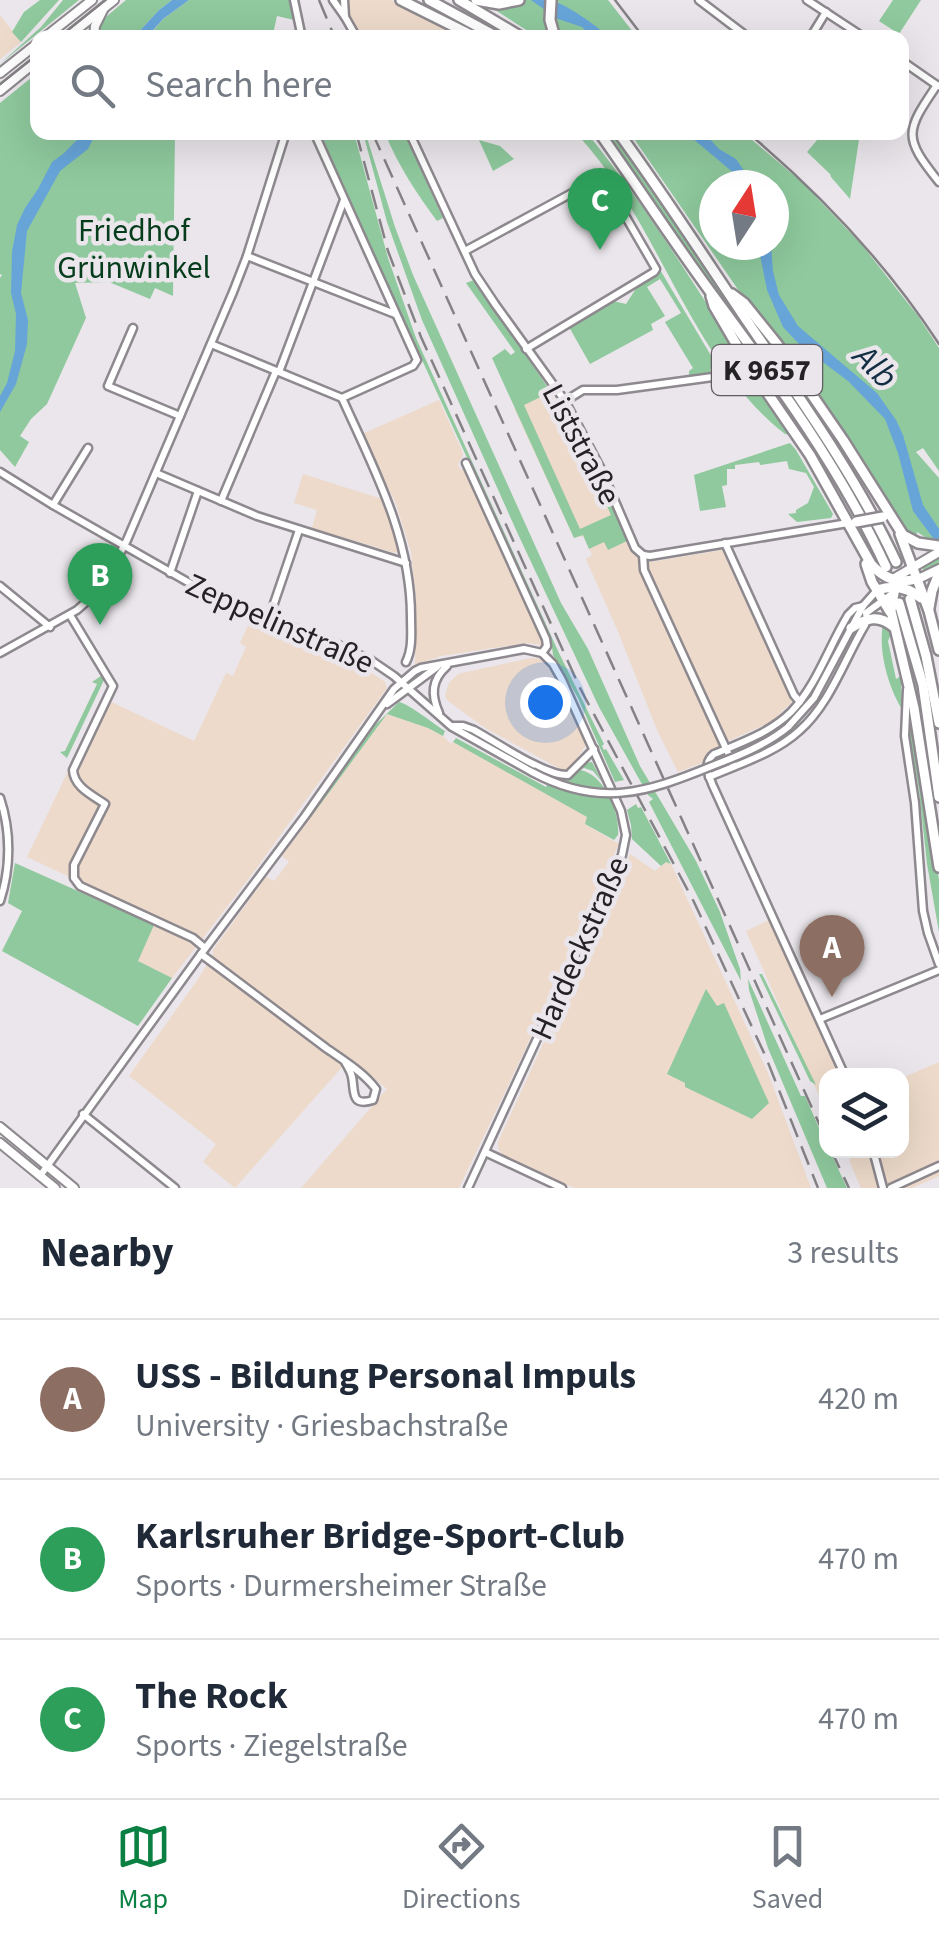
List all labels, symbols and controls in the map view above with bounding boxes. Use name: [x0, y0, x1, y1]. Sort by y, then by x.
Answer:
search box: [30, 30, 909, 140]
icon: search: [65, 58, 120, 113]
text: Search here: [145, 58, 332, 112]
pin: C: [568, 168, 632, 250]
north arrow: [699, 170, 789, 260]
park label: Friedhof Grünwinkel: [57, 208, 211, 291]
water label: Alb: [840, 332, 909, 400]
road number: K 9657: [712, 345, 822, 395]
street label: Liststraße: [530, 376, 632, 513]
pin: B: [68, 542, 132, 625]
street label: Zeppelinstraße: [178, 562, 381, 686]
your location: [520, 677, 571, 728]
street label: Hardeckstraße: [519, 849, 641, 1047]
pin: A: [800, 914, 864, 997]
map controls: [819, 1068, 909, 1158]
button: layers: [819, 1068, 909, 1158]
text: Nearby: [40, 1223, 174, 1283]
text: 3 results: [787, 1230, 899, 1276]
text: USS - Bildung Personal Impuls: [135, 1349, 636, 1403]
text: A: [63, 1376, 82, 1422]
text: 420 m: [818, 1376, 899, 1422]
text: University · Griesbachstraße: [135, 1403, 508, 1449]
text: Karlsruher Bridge-Sport-Club: [135, 1509, 625, 1563]
text: B: [63, 1536, 82, 1582]
text: 470 m: [818, 1536, 899, 1582]
text: Sports · Durmersheimer Straße: [135, 1563, 547, 1609]
text: The Rock: [135, 1669, 288, 1723]
text: C: [63, 1696, 82, 1742]
text: 470 m: [818, 1696, 899, 1742]
text: Sports · Ziegelstraße: [135, 1723, 408, 1769]
tab: Map: [116, 1819, 171, 1919]
tab: Directions: [402, 1819, 521, 1919]
tab: Saved: [752, 1819, 823, 1919]

